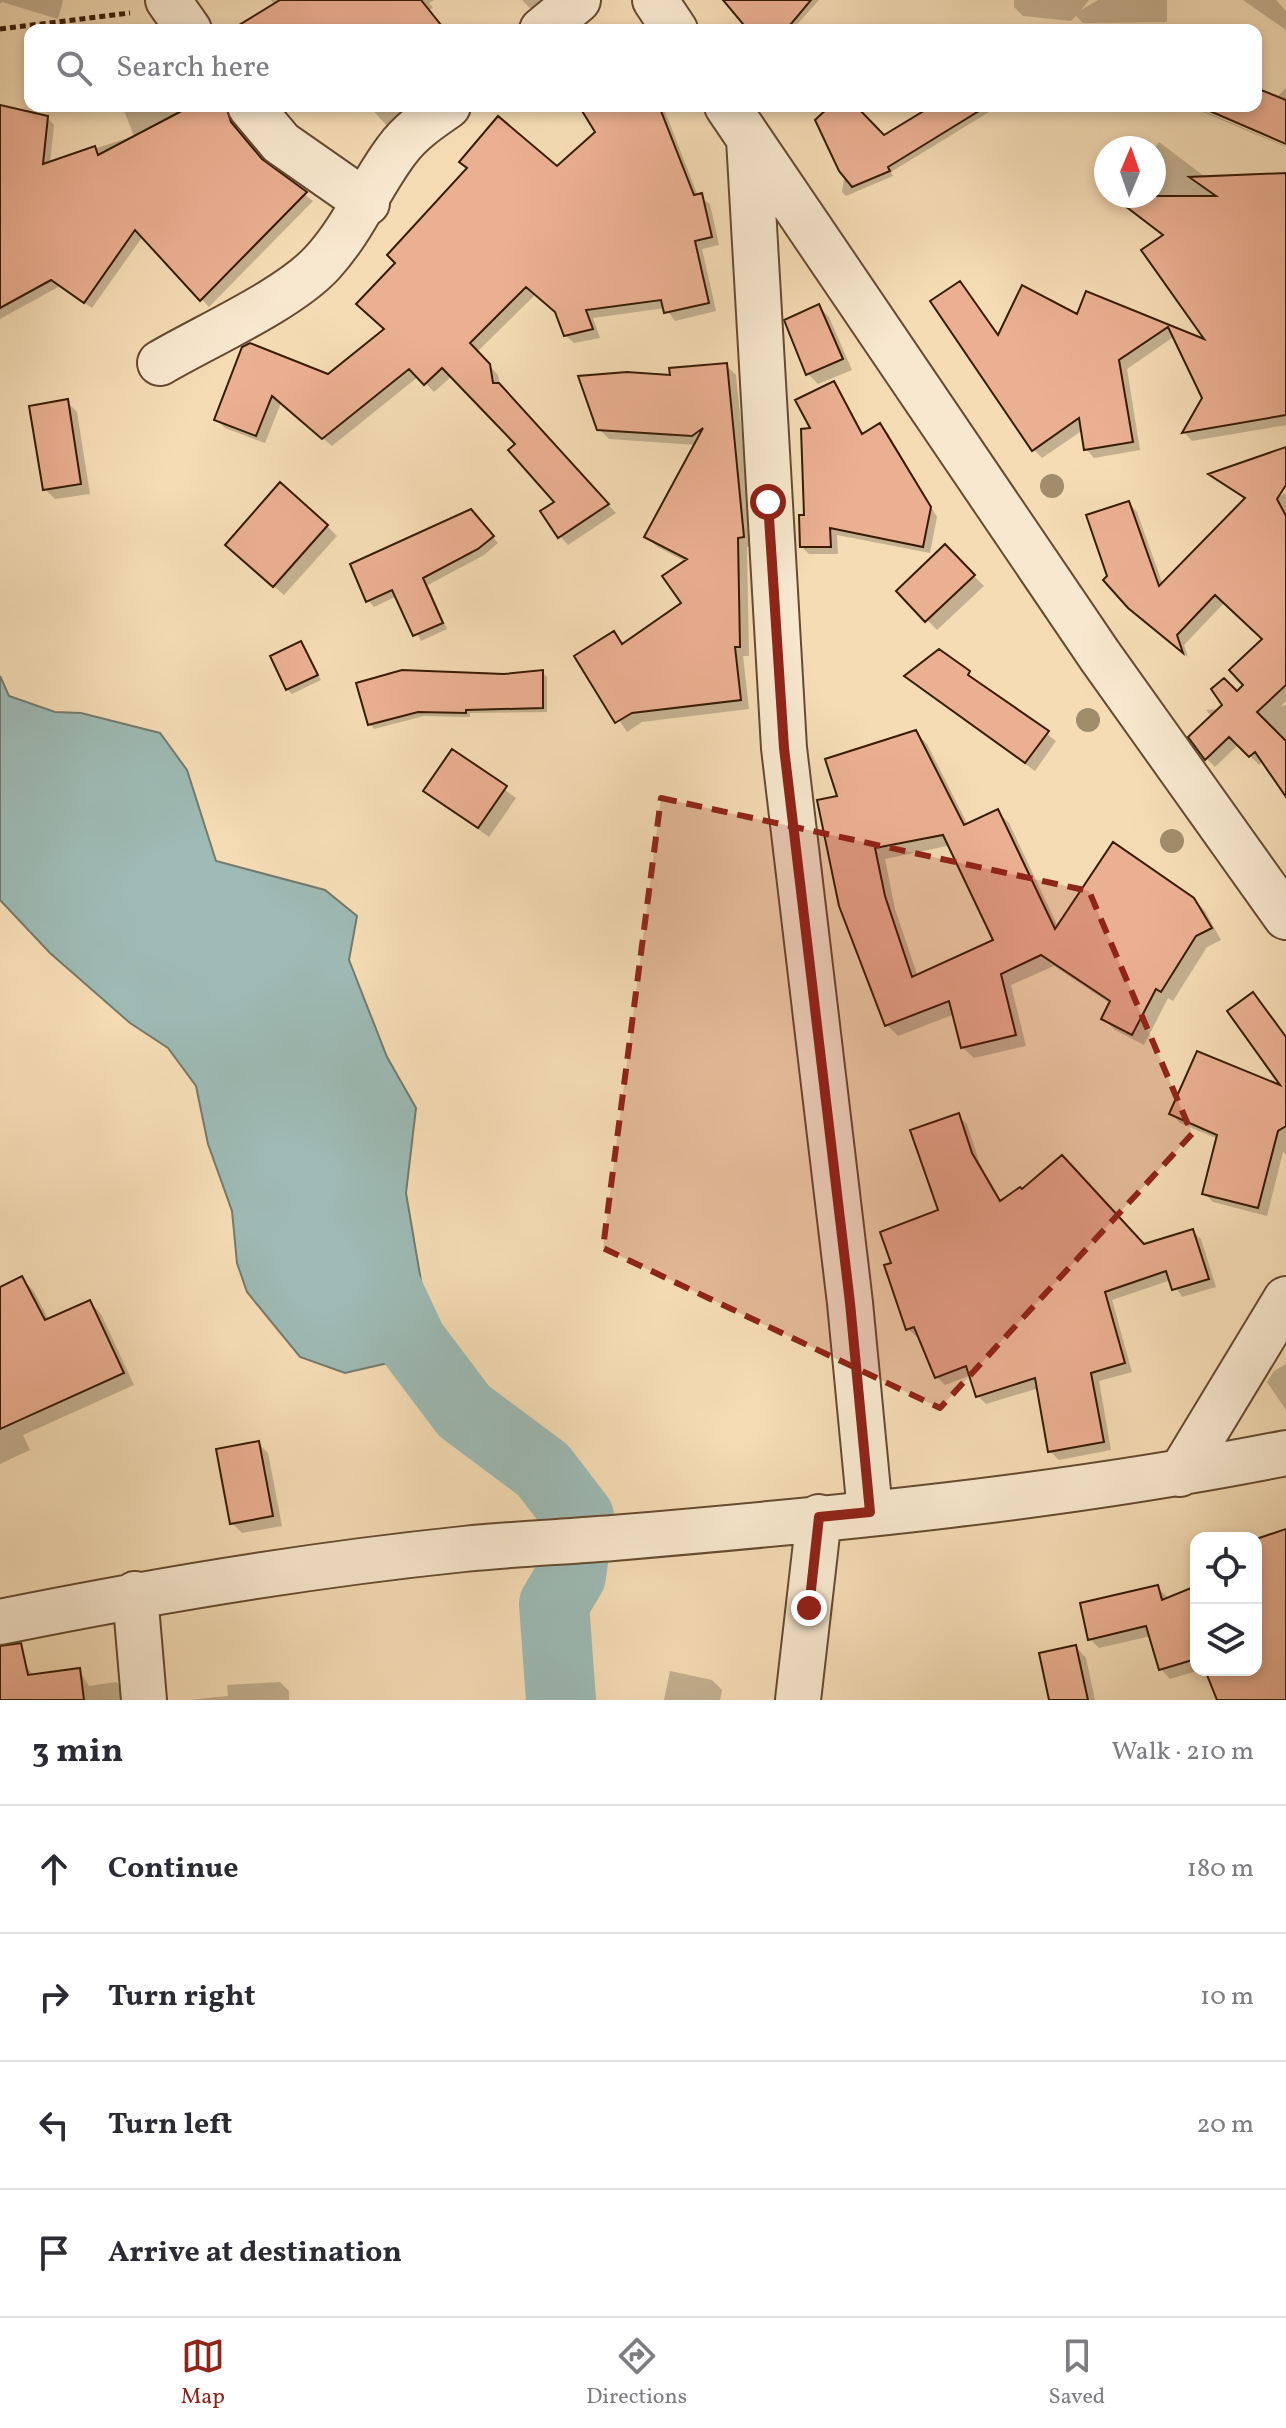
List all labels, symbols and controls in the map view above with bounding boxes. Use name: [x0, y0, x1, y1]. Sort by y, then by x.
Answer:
search box: [24, 24, 1262, 112]
icon: search: [52, 46, 96, 90]
text: Search here: [116, 47, 270, 89]
north arrow: [1094, 136, 1166, 208]
route start: [750, 484, 786, 520]
map controls: [1190, 1532, 1262, 1676]
button: locate: [1190, 1532, 1262, 1604]
route end: [791, 1590, 827, 1626]
button: layers: [1190, 1604, 1262, 1676]
text: 3 min: [32, 1729, 123, 1776]
text: Walk · 210 m: [1111, 1734, 1254, 1770]
icon: ahead: [32, 1847, 76, 1891]
text: Continue: [108, 1848, 239, 1890]
text: 180 m: [1187, 1851, 1254, 1887]
icon: right: [32, 1975, 76, 2019]
text: Turn right: [108, 1976, 256, 2018]
text: 10 m: [1200, 1979, 1254, 2015]
icon: left: [32, 2103, 76, 2147]
text: Turn left: [108, 2104, 232, 2146]
text: 20 m: [1196, 2107, 1254, 2143]
icon: arrive: [32, 2231, 76, 2275]
text: Arrive at destination: [108, 2232, 402, 2274]
tab: Map: [181, 2334, 225, 2413]
tab: Directions: [586, 2334, 687, 2413]
tab: Saved: [1049, 2334, 1105, 2413]

